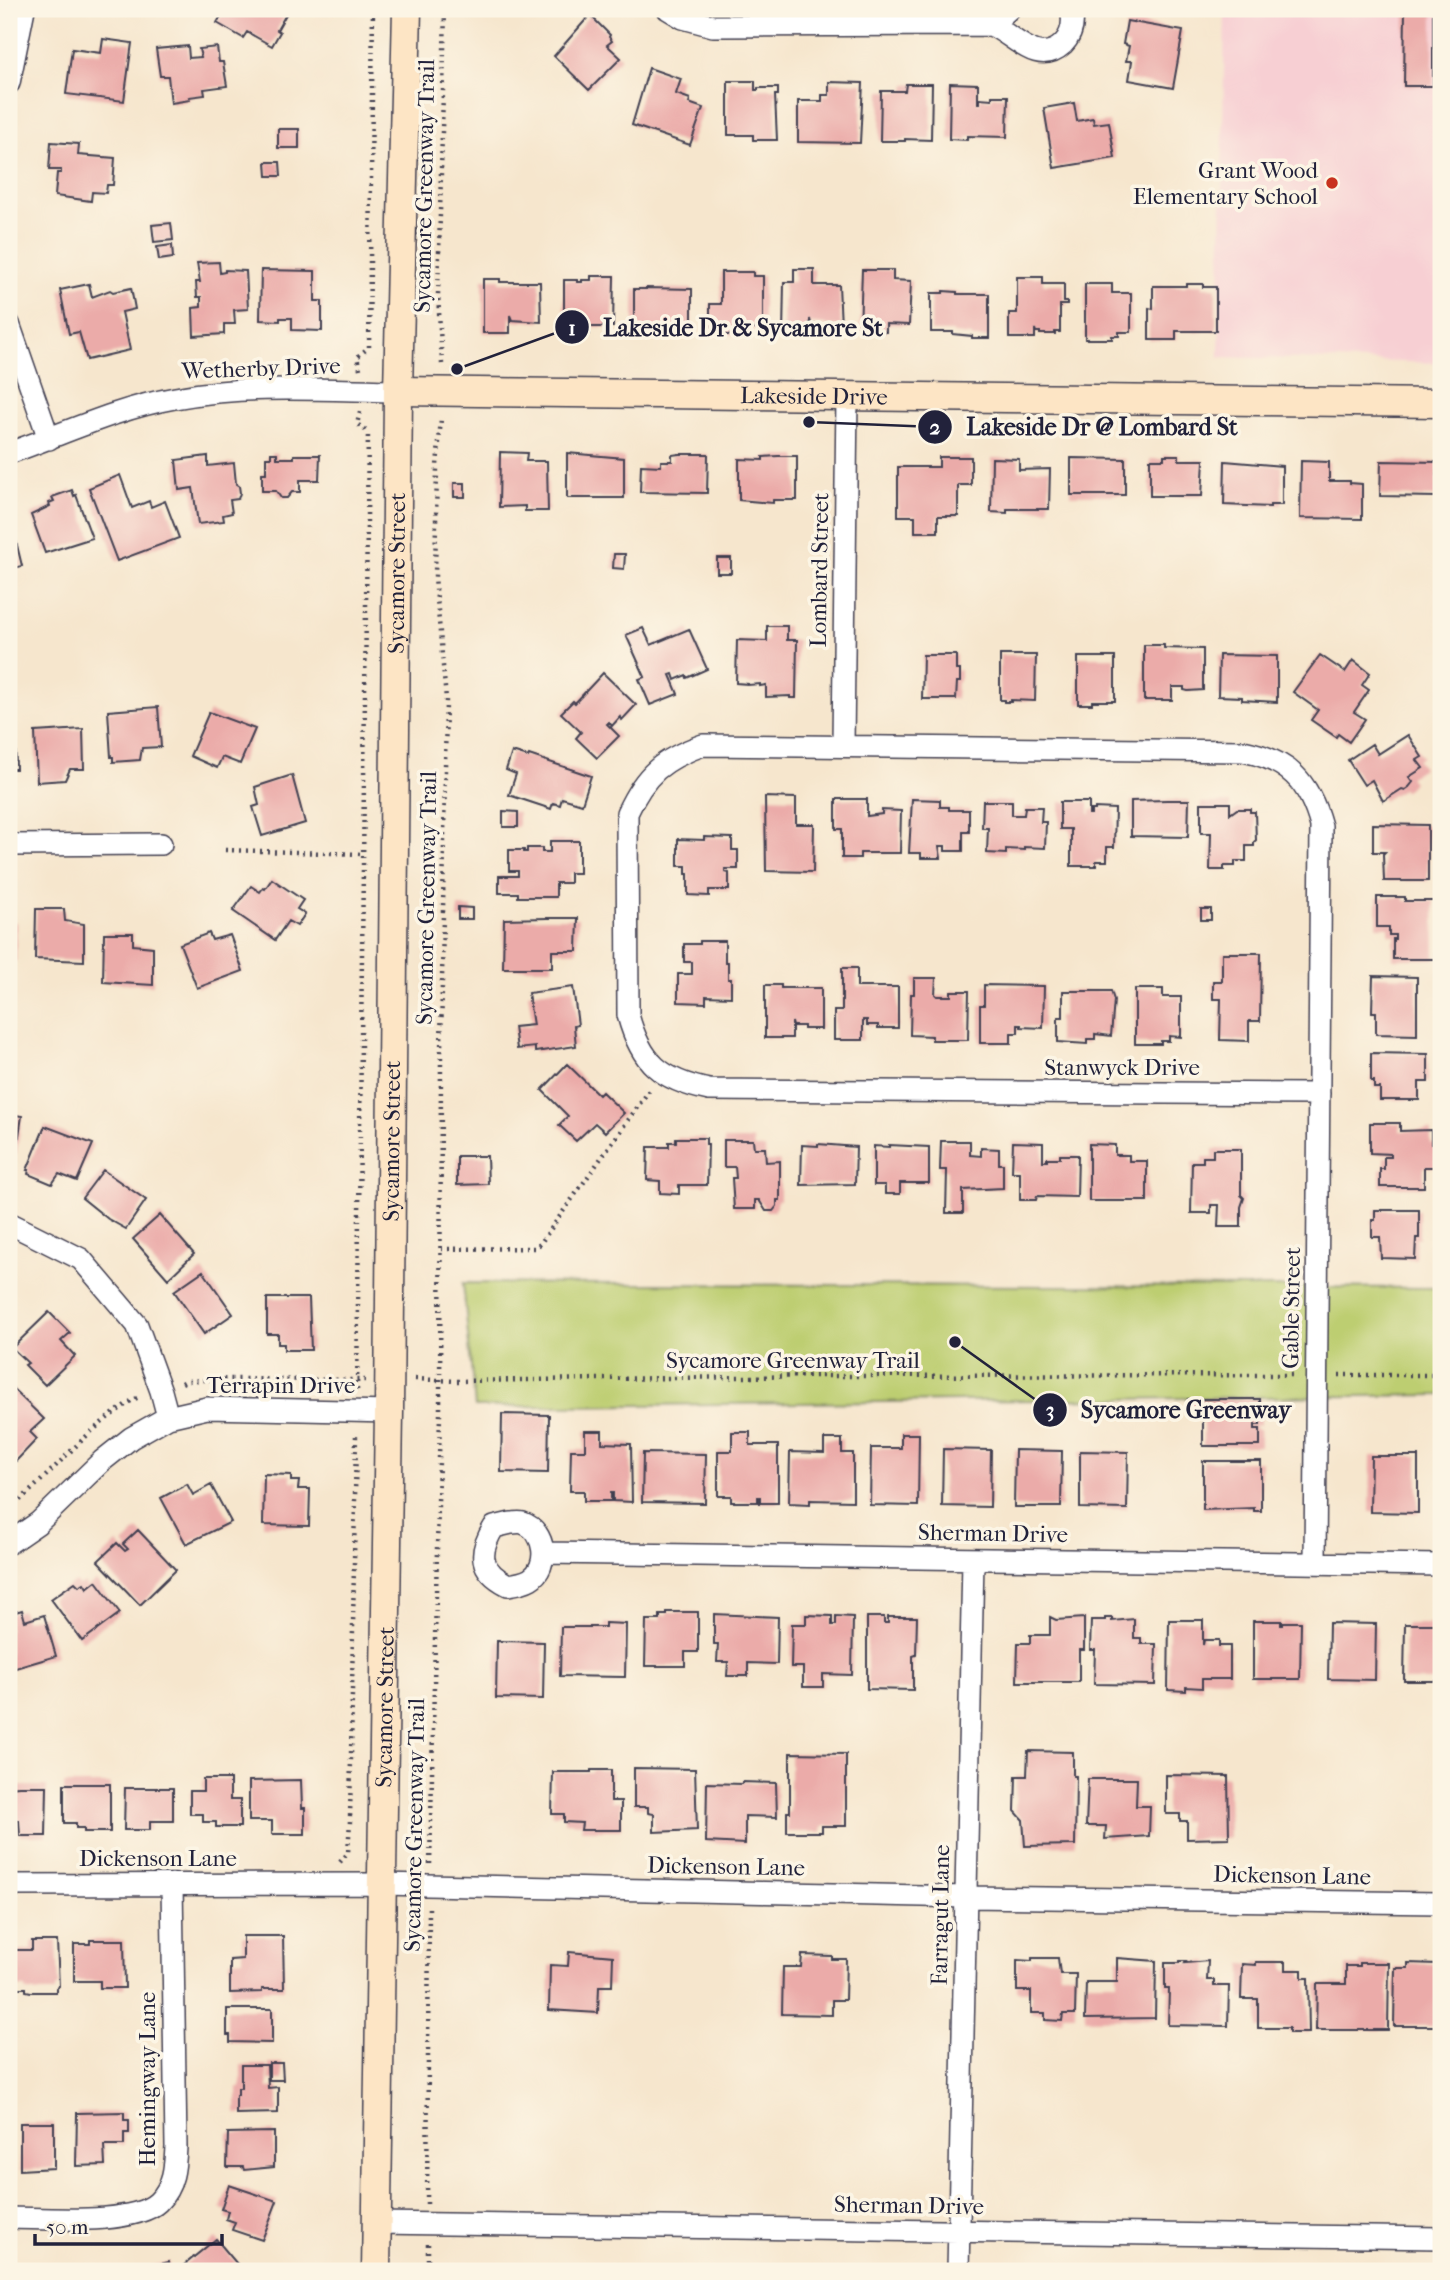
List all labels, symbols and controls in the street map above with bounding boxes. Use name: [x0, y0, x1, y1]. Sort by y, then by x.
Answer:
street label: Sycamore Greenway Trail: [409, 58, 440, 313]
place label: Grant Wood Elementary School: [1133, 157, 1319, 210]
marker: Grant Wood Elementary School: [1324, 175, 1340, 191]
callout: Lakeside Dr & Sycamore St: [554, 305, 897, 350]
text: Lakeside Dr & Sycamore St: [603, 314, 883, 342]
text: 1: [568, 316, 576, 340]
street label: Wetherby Drive: [180, 352, 341, 385]
street label: Lakeside Drive: [740, 382, 888, 411]
callout: Lakeside Dr @ Lombard St: [917, 404, 1252, 449]
text: Lakeside Dr @ Lombard St: [966, 413, 1238, 441]
text: 2: [930, 415, 941, 439]
street label: Sycamore Street: [383, 492, 411, 654]
street label: Lombard Street: [805, 492, 834, 648]
street label: Sycamore Greenway Trail: [411, 770, 442, 1025]
street label: Stanwyck Drive: [1044, 1054, 1200, 1081]
street label: Sycamore Street: [378, 1060, 406, 1222]
street label: Gable Street: [1277, 1247, 1306, 1369]
street label: Sycamore Greenway Trail: [666, 1347, 921, 1374]
street label: Terrapin Drive: [207, 1372, 355, 1399]
callout: Sycamore Greenway: [1032, 1387, 1305, 1432]
text: Sycamore Greenway: [1081, 1396, 1292, 1424]
text: 3: [1046, 1398, 1054, 1422]
street label: Sherman Drive: [918, 1519, 1068, 1548]
street label: Sycamore Street: [370, 1626, 400, 1788]
street label: Sycamore Greenway Trail: [399, 1697, 430, 1952]
street label: Farragut Lane: [926, 1844, 955, 1986]
street label: Dickenson Lane: [79, 1845, 237, 1872]
street label: Dickenson Lane: [647, 1852, 805, 1881]
street label: Dickenson Lane: [1213, 1861, 1371, 1890]
street label: Hemingway Lane: [134, 1992, 161, 2166]
street label: Sherman Drive: [834, 2191, 984, 2220]
scale bar: [35, 2203, 222, 2247]
text: 50 m: [46, 2215, 89, 2239]

